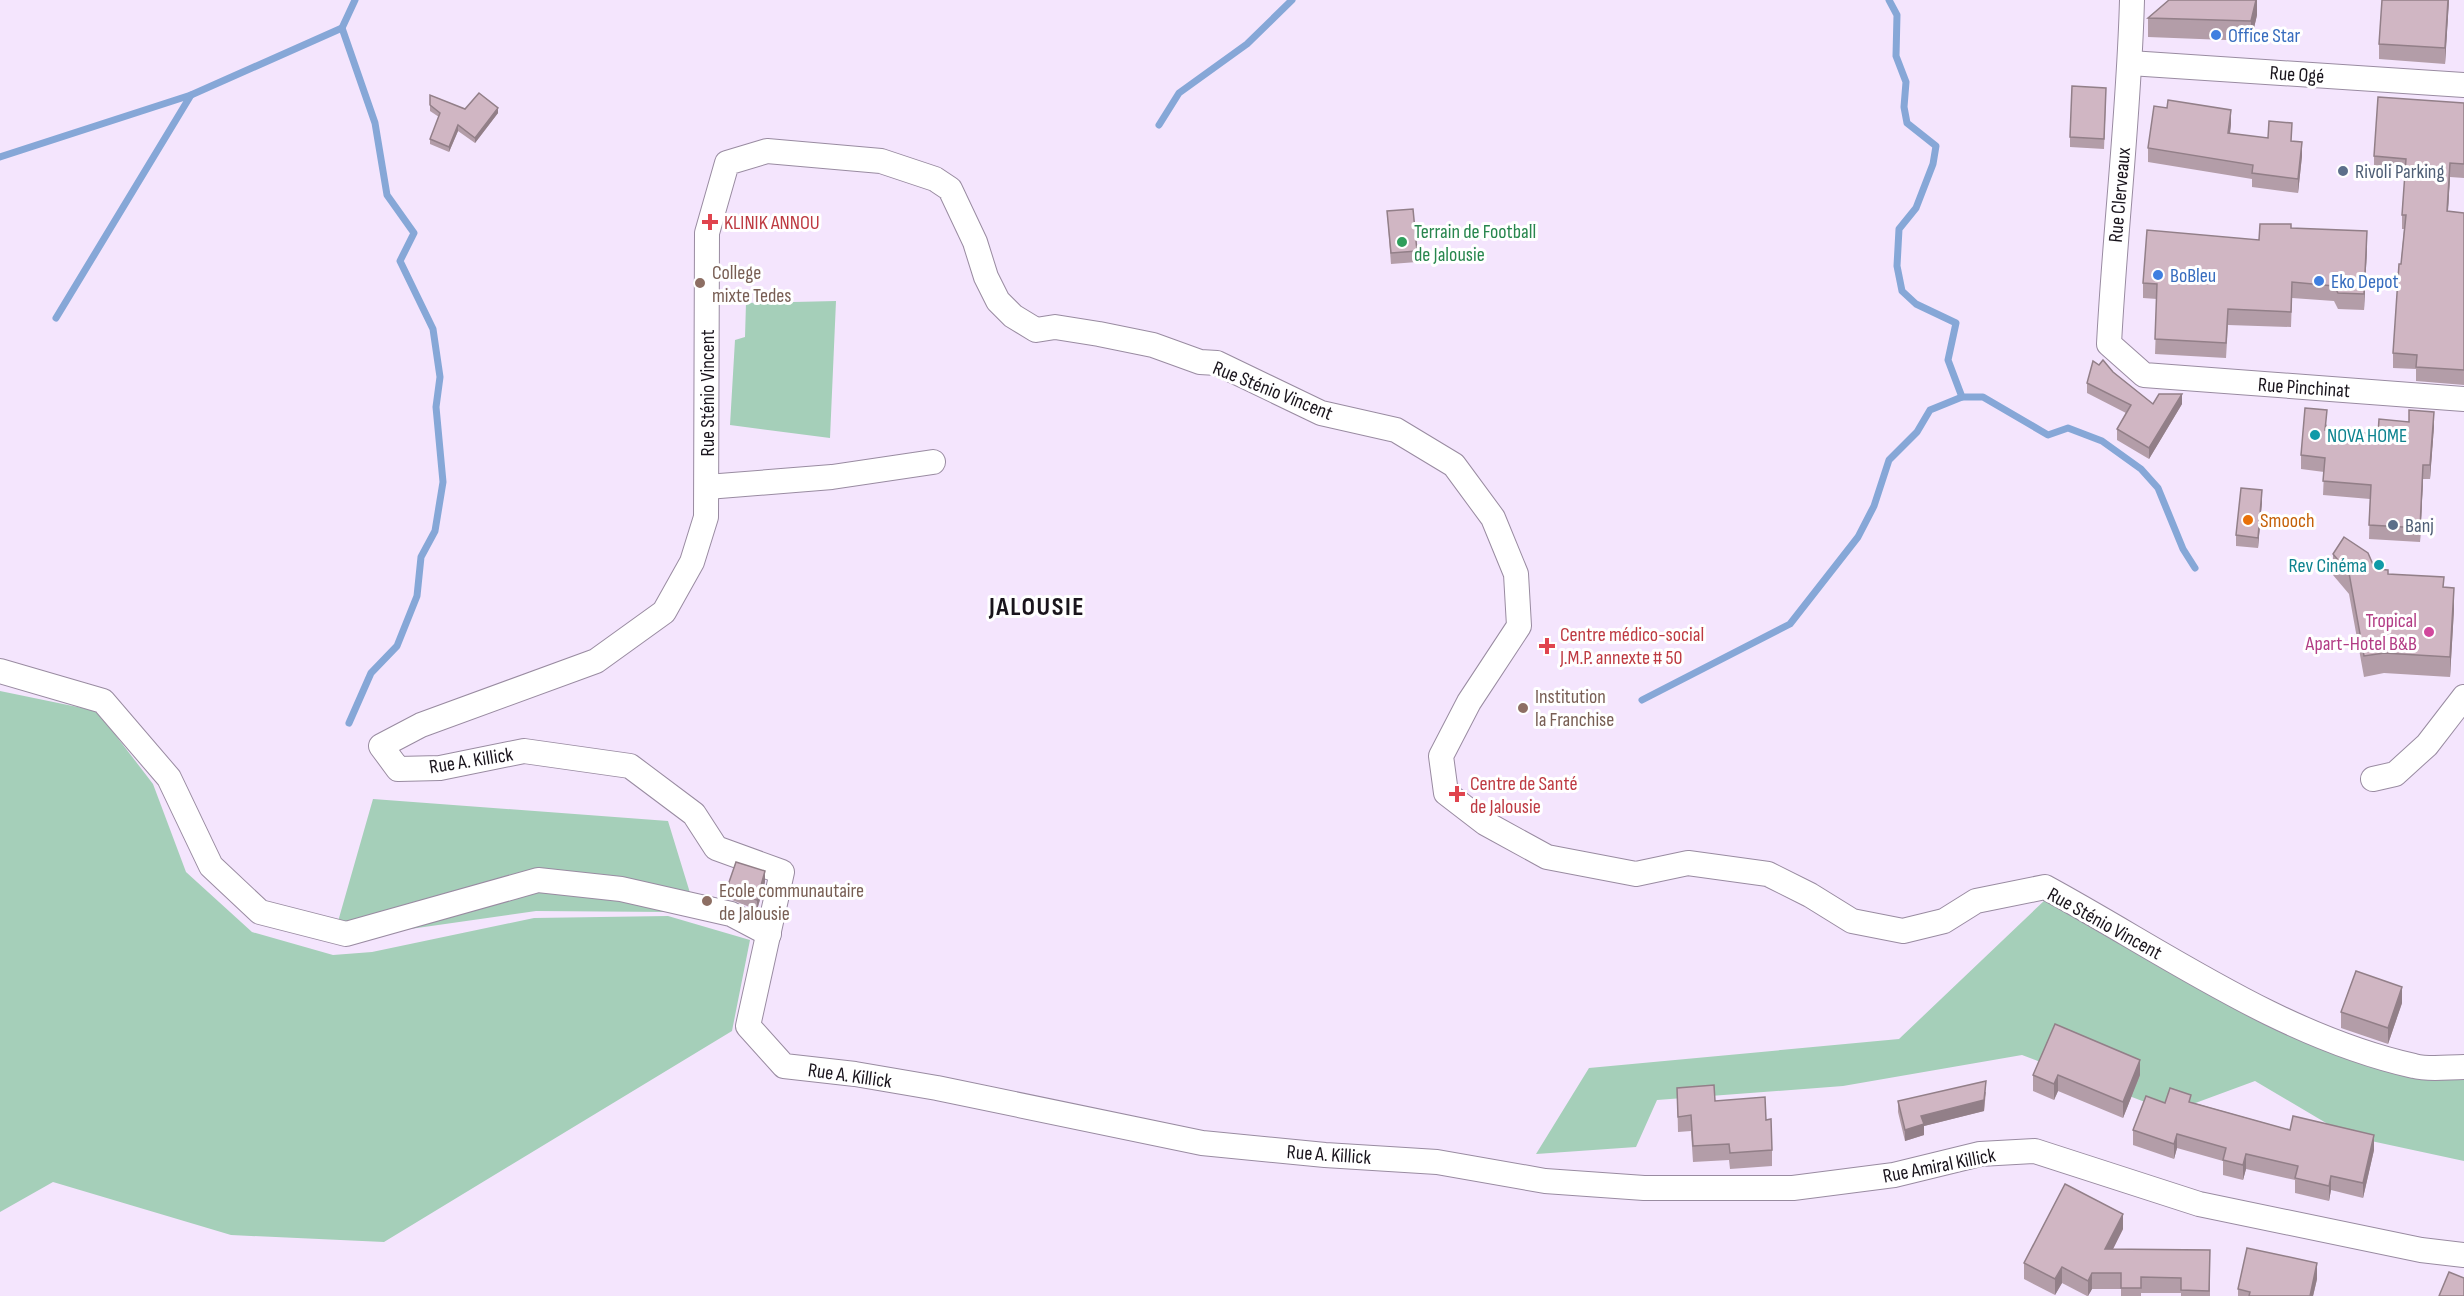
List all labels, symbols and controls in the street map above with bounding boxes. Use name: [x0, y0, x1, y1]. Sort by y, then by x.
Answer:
place label: Office Star: [2228, 24, 2300, 48]
marker: Office Star: [2209, 28, 2223, 42]
street label: Rue Ogé: [2269, 61, 2325, 89]
street label: Rue Clerveaux: [2104, 146, 2136, 244]
place label: Rivoli Parking: [2355, 160, 2444, 184]
marker: Rivoli Parking: [2336, 164, 2350, 178]
place label: KLINIK ANNOU: [724, 211, 820, 235]
marker: KLINIK ANNOU: [701, 213, 719, 231]
place label: Terrain de Football de Jalousie: [1414, 220, 1536, 267]
marker: Terrain de Football de Jalousie: [1395, 235, 1409, 249]
place label: College mixte Tedes: [712, 261, 792, 308]
place label: BoBleu: [2170, 264, 2216, 288]
marker: BoBleu: [2151, 268, 2165, 282]
place label: Eko Depot: [2331, 270, 2399, 294]
marker: Eko Depot: [2312, 274, 2326, 288]
marker: College mixte Tedes: [693, 276, 707, 290]
street label: Rue Sténio Vincent: [696, 329, 720, 457]
street label: Rue Sténio Vincent: [1209, 356, 1336, 426]
street label: Rue Pinchinat: [2257, 373, 2351, 403]
place label: NOVA HOME: [2327, 424, 2407, 448]
marker: NOVA HOME: [2308, 428, 2322, 442]
place label: Smooch: [2260, 509, 2315, 533]
marker: Smooch: [2241, 513, 2255, 527]
place label: Banj: [2405, 514, 2434, 538]
marker: Banj: [2386, 518, 2400, 532]
place label: Rev Cinéma: [2289, 554, 2367, 578]
marker: Rev Cinéma: [2372, 558, 2386, 572]
district label: JALOUSIE: [988, 592, 1085, 623]
place label: Tropical Apart-Hotel B&B: [2304, 609, 2417, 656]
place label: Centre médico-social J.M.P. annexte # 50: [1559, 623, 1704, 670]
marker: Tropical Apart-Hotel B&B: [2422, 625, 2436, 639]
marker: Centre médico-social J.M.P. annexte # 50: [1538, 637, 1556, 655]
place label: Institution la Franchise: [1535, 685, 1614, 732]
marker: Institution la Franchise: [1516, 701, 1530, 715]
street label: Rue A. Killick: [428, 742, 515, 779]
place label: Centre de Santé de Jalousie: [1470, 772, 1578, 819]
marker: Centre de Santé de Jalousie: [1448, 785, 1466, 803]
place label: Ecole communautaire de Jalousie: [719, 879, 864, 926]
street label: Rue Sténio Vincent: [2043, 883, 2166, 965]
marker: Ecole communautaire de Jalousie: [700, 894, 714, 908]
street label: Rue A. Killick: [806, 1058, 894, 1094]
street label: Rue A. Killick: [1286, 1140, 1372, 1170]
street label: Rue Amiral Killick: [1881, 1143, 1998, 1189]

